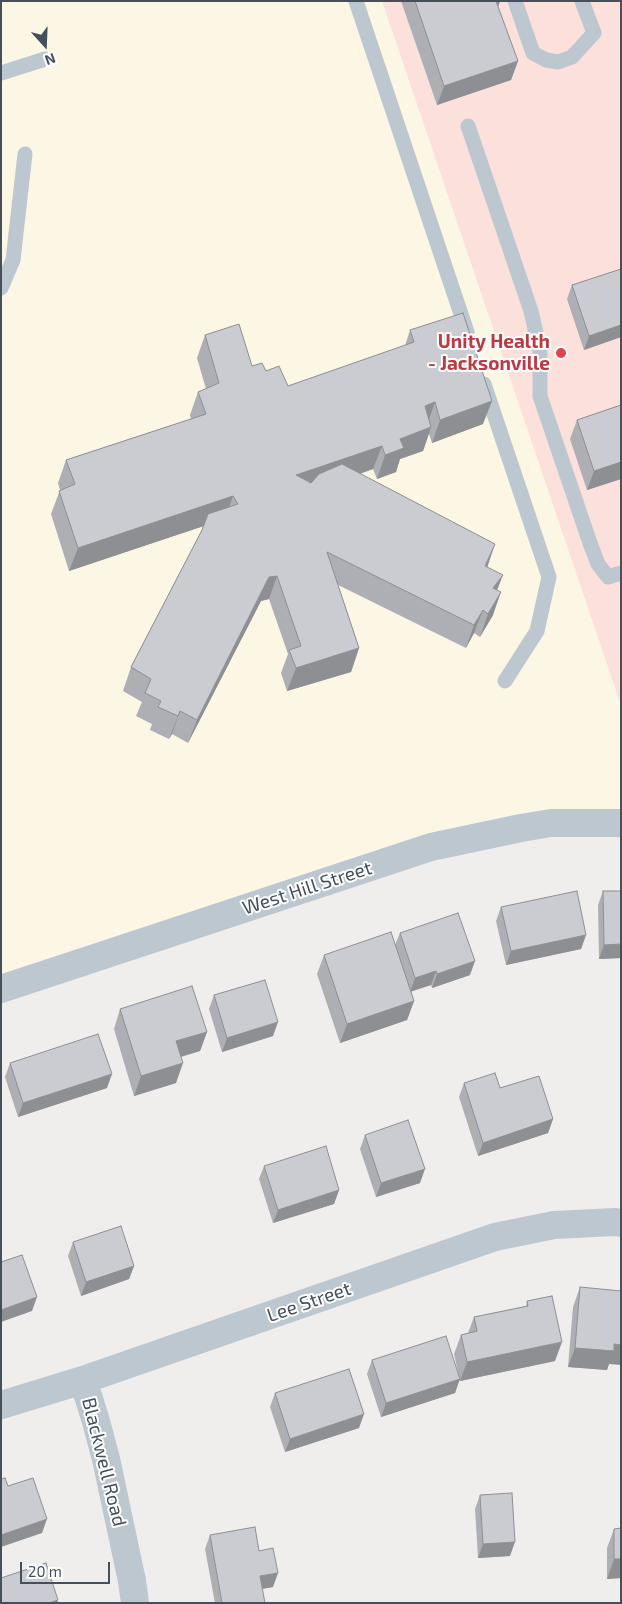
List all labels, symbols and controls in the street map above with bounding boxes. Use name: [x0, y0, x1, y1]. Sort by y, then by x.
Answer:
north arrow: [20, 20, 70, 70]
text: N: [43, 50, 58, 69]
place label: Unity Health - Jacksonville: [428, 331, 550, 375]
marker: Unity Health - Jacksonville: [554, 346, 568, 360]
street label: West Hill Street: [239, 856, 375, 920]
street label: Lee Street: [264, 1277, 354, 1327]
street label: Blackwell Road: [77, 1395, 131, 1529]
scale bar: [22, 1552, 112, 1584]
text: 20 m: [28, 1562, 62, 1580]

